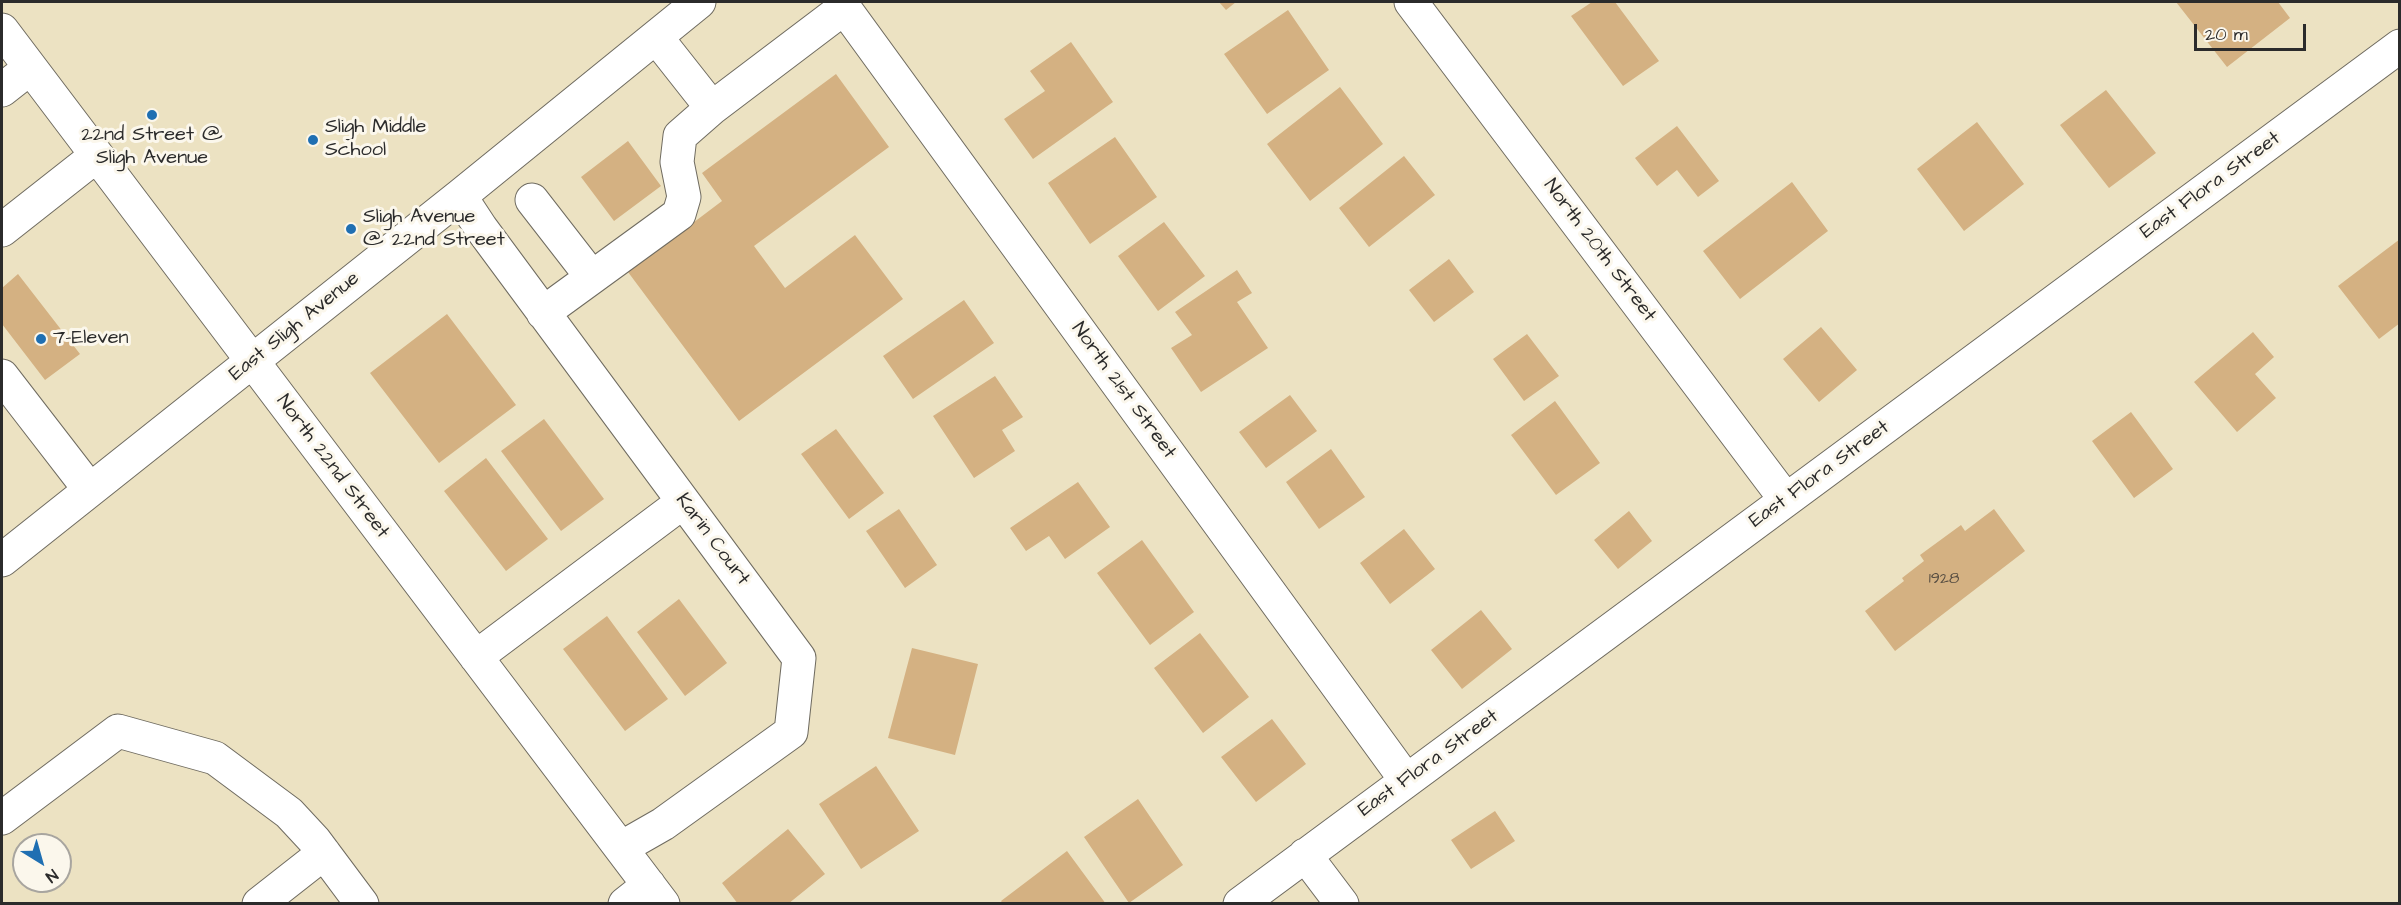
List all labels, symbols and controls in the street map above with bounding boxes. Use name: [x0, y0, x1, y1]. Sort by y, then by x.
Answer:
scale bar: [2197, 12, 2310, 50]
text: 20 m: [2205, 22, 2248, 47]
marker: 22nd Street @ Sligh Avenue: [145, 108, 159, 122]
place label: Sligh Middle School: [325, 116, 426, 163]
place label: 22nd Street @ Sligh Avenue: [81, 124, 223, 171]
street label: East Flora Street: [2136, 127, 2286, 245]
marker: Sligh Middle School: [306, 133, 320, 147]
street label: North 20th Street: [1537, 175, 1661, 327]
place label: Sligh Avenue @ 22nd Street: [363, 206, 505, 253]
marker: Sligh Avenue @ 22nd Street: [344, 222, 358, 236]
street label: East Sligh Avenue: [225, 267, 365, 387]
street label: North 21st Street: [1065, 318, 1181, 464]
place label: 7-Eleven: [53, 327, 129, 351]
marker: 7-Eleven: [34, 332, 48, 346]
street label: North 22nd Street: [270, 390, 394, 544]
street label: East Flora Street: [1745, 416, 1895, 534]
street label: Karin Court: [670, 489, 754, 591]
house number: 1928: [1929, 570, 1959, 590]
street label: East Flora Street: [1354, 705, 1504, 823]
north arrow: [12, 833, 72, 893]
text: N: [41, 864, 62, 888]

